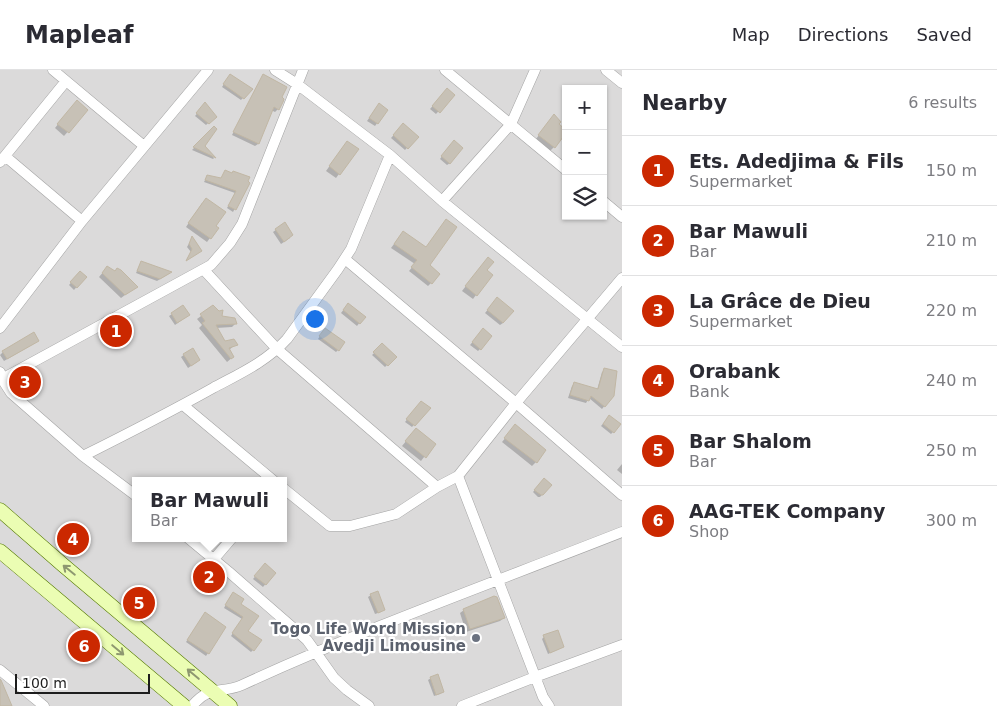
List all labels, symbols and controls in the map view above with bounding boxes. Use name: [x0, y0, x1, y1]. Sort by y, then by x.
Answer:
text: Mapleaf: [25, 21, 133, 49]
text: Map: [732, 24, 770, 45]
text: Directions: [798, 24, 888, 45]
text: Saved: [916, 24, 972, 45]
map controls: [562, 85, 607, 220]
button: +: [562, 85, 607, 130]
text: Nearby: [642, 91, 727, 115]
text: 6 results: [908, 93, 977, 112]
button: −: [562, 130, 607, 175]
text: Ets. Adedjima & Fils: [689, 150, 904, 172]
text: 1: [652, 161, 664, 180]
text: 150 m: [926, 161, 977, 180]
text: Supermarket: [689, 172, 792, 191]
button: layers: [562, 175, 607, 220]
text: Bar Mawuli: [689, 220, 808, 242]
text: 2: [652, 231, 664, 250]
text: 210 m: [926, 231, 977, 250]
text: Bar: [689, 242, 716, 261]
text: La Grâce de Dieu: [689, 290, 871, 312]
text: 3: [652, 301, 664, 320]
text: 220 m: [926, 301, 977, 320]
your location: [302, 306, 328, 332]
pin: 1: [100, 312, 132, 350]
text: Supermarket: [689, 312, 792, 331]
text: Orabank: [689, 360, 780, 382]
pin: 3: [9, 363, 41, 401]
text: 4: [652, 371, 664, 390]
text: 240 m: [926, 371, 977, 390]
text: Bank: [689, 382, 729, 401]
text: Bar Shalom: [689, 430, 812, 452]
text: 5: [652, 441, 664, 460]
text: 250 m: [926, 441, 977, 460]
text: Bar: [689, 452, 716, 471]
popup: [132, 477, 287, 542]
text: Bar Mawuli: [150, 489, 269, 511]
text: AAG-TEK Company: [689, 500, 886, 522]
text: Bar: [150, 511, 177, 530]
text: 6: [652, 511, 664, 530]
text: 300 m: [926, 511, 977, 530]
pin: 4: [57, 520, 89, 558]
text: Shop: [689, 522, 729, 541]
pin: 2: [193, 558, 225, 596]
one-way arrow: [63, 564, 76, 575]
pin: 5: [123, 584, 155, 622]
place label: Togo Life Word Mission Avedji Limousine: [271, 620, 466, 655]
pin: 6: [68, 627, 100, 665]
marker: Togo Life Word Mission Avedji Limousine: [470, 632, 482, 644]
one-way arrow: [111, 644, 124, 655]
one-way arrow: [187, 669, 200, 680]
scale bar: [15, 671, 150, 694]
text: 100 m: [22, 675, 67, 691]

